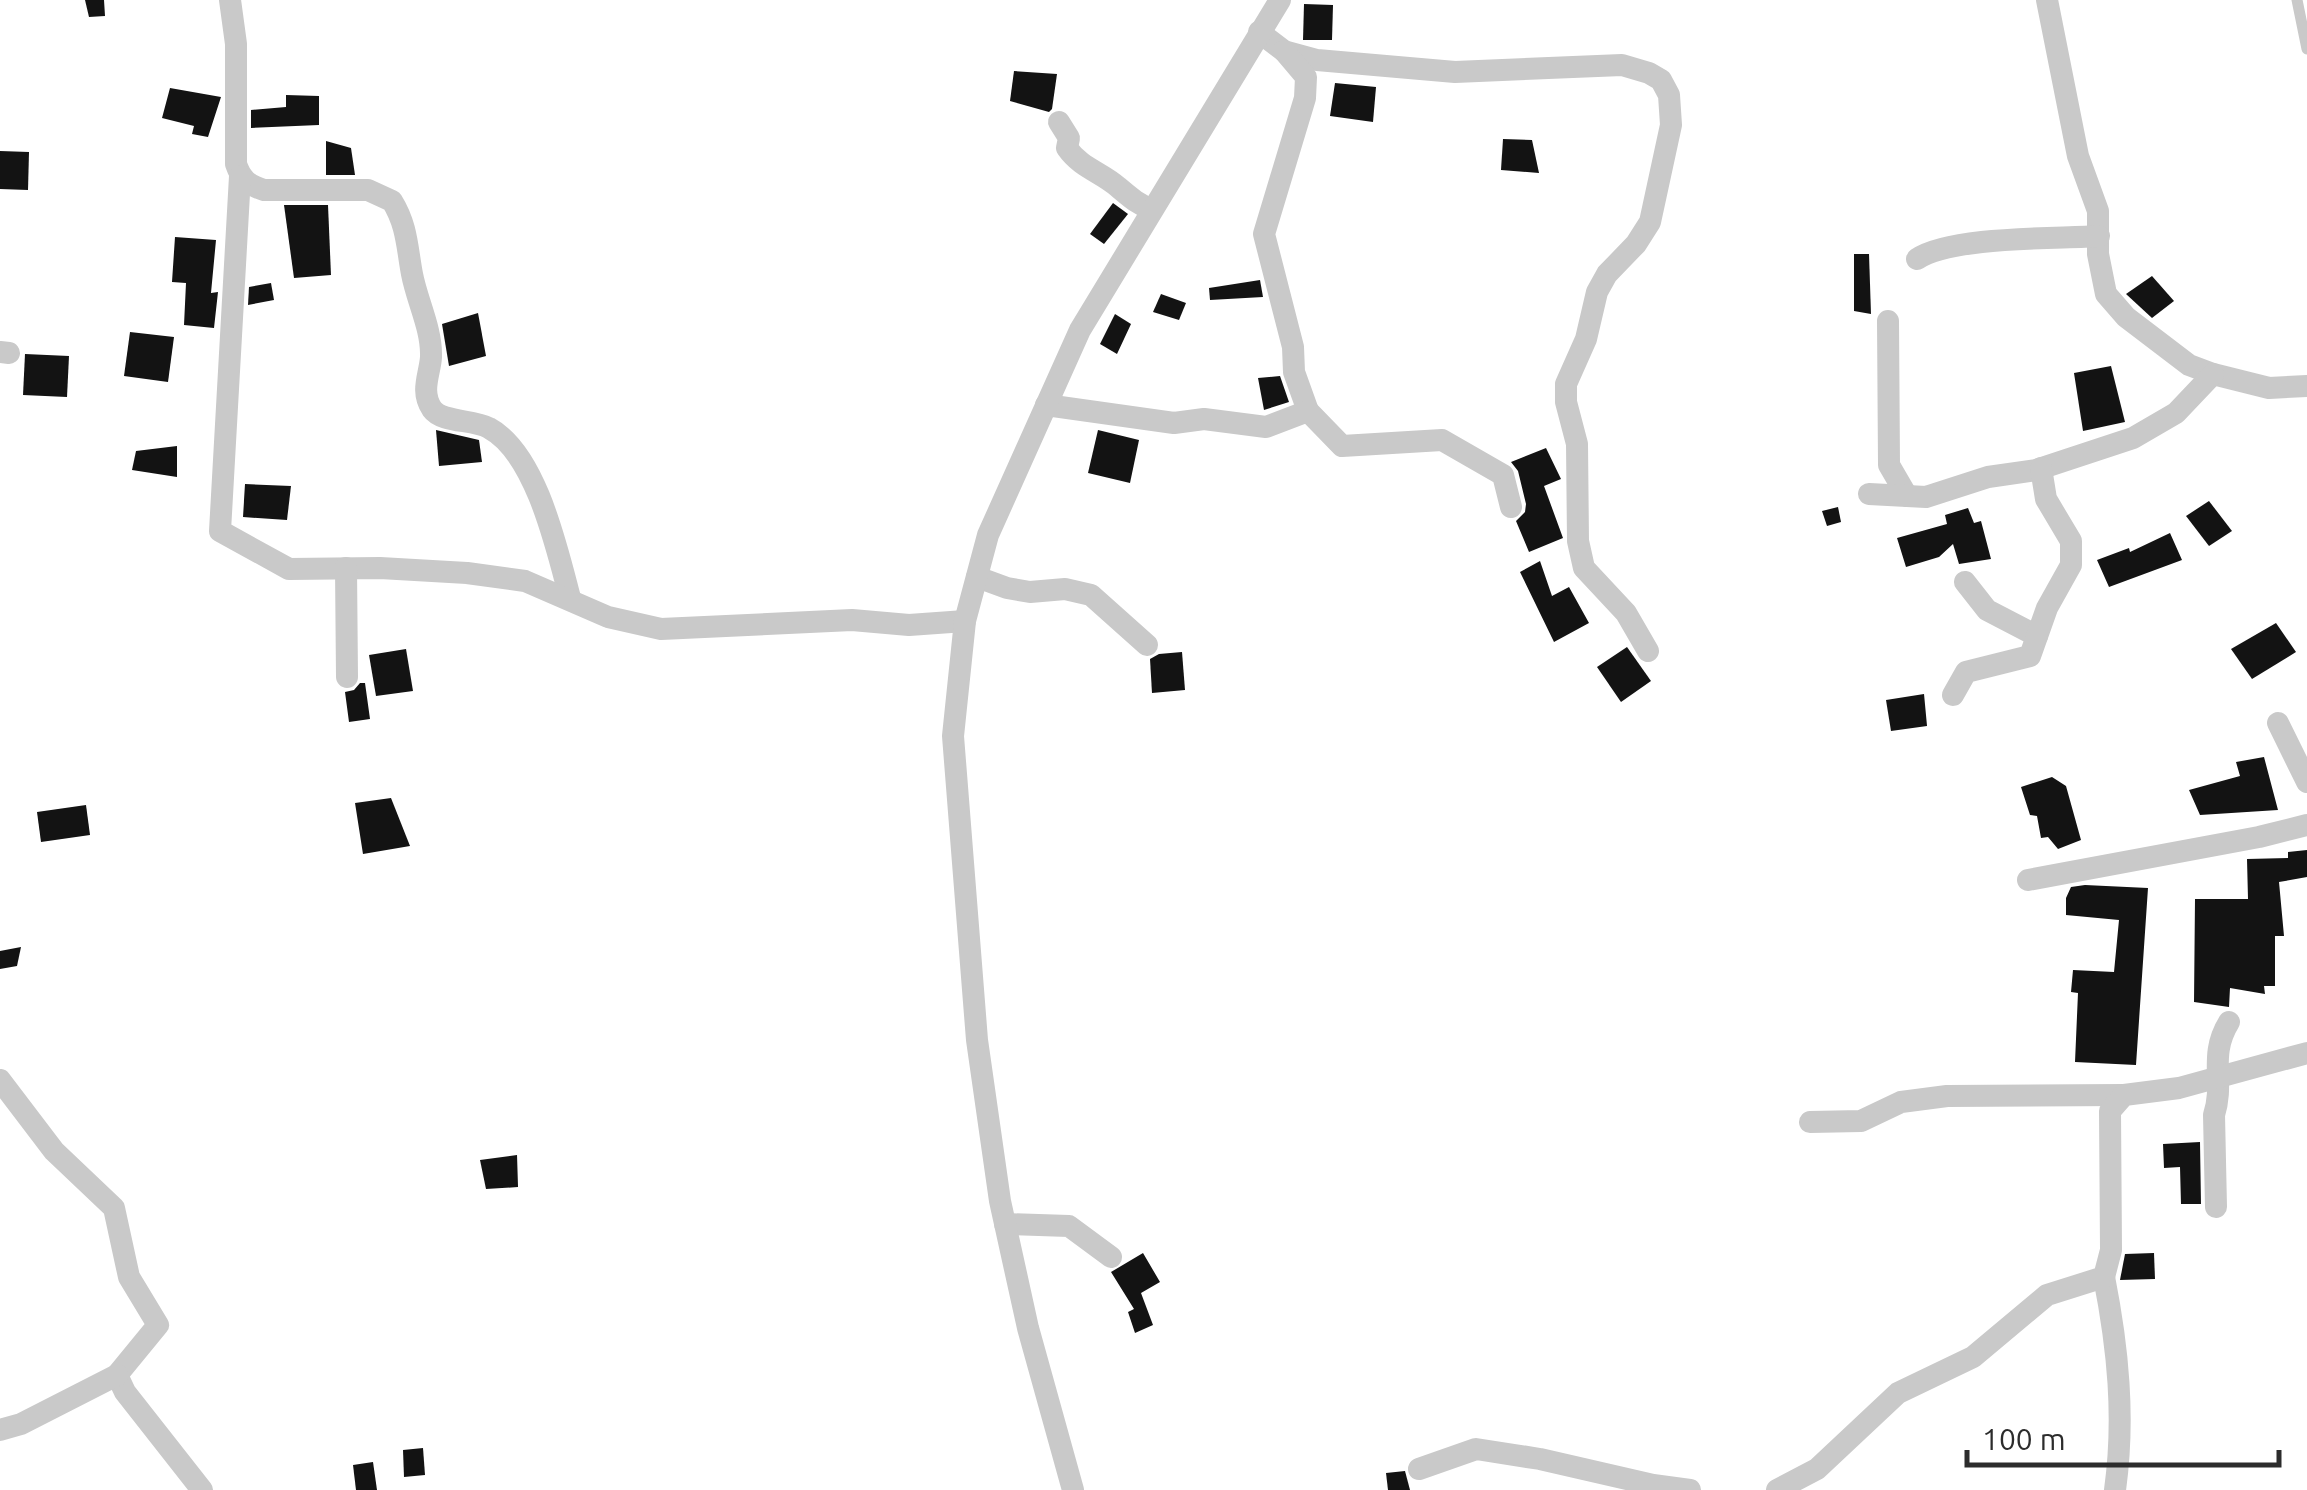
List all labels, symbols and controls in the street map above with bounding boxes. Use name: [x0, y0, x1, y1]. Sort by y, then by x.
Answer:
scale bar: [1967, 1405, 2280, 1467]
text: 100 m: [1982, 1422, 2066, 1456]

